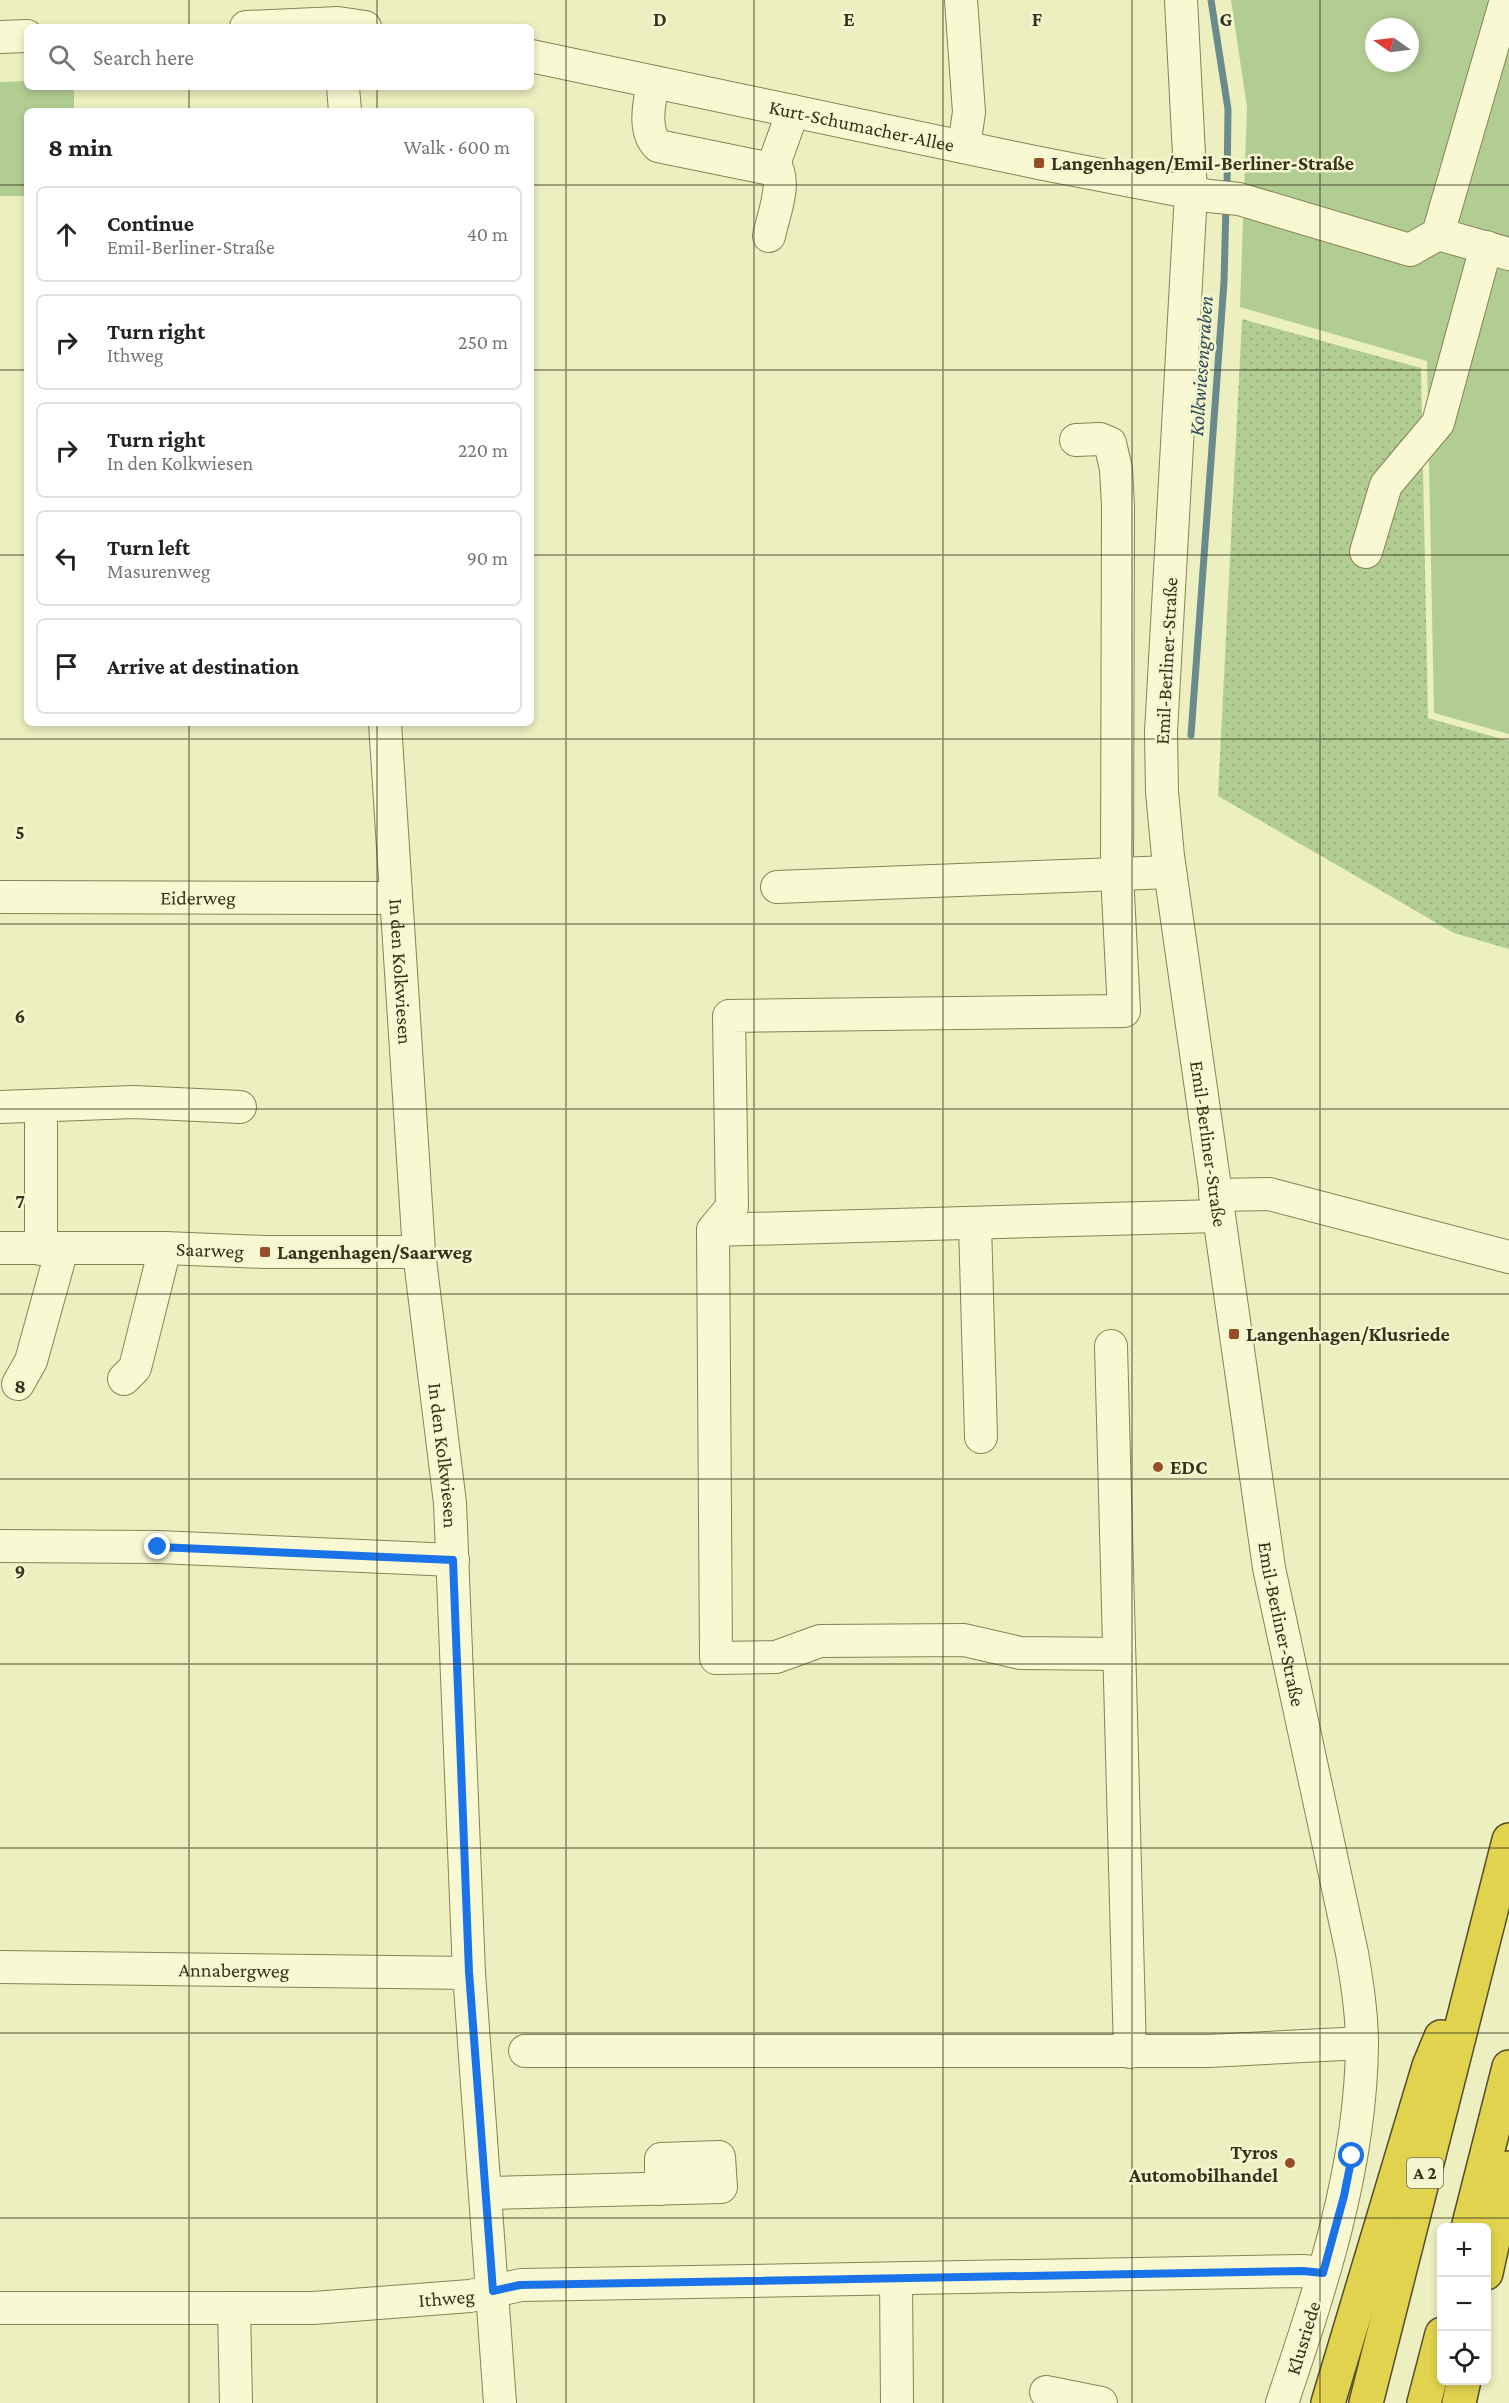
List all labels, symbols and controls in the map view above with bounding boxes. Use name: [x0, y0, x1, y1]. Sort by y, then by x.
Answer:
text: D: [653, 8, 667, 30]
text: E: [843, 8, 855, 30]
text: F: [1032, 8, 1043, 30]
text: G: [1220, 8, 1233, 30]
north arrow: [1365, 18, 1419, 72]
search box: [24, 24, 534, 90]
icon: search: [45, 41, 78, 74]
text: Search here: [93, 45, 194, 70]
street label: Kurt-Schumacher-Allee: [767, 95, 956, 156]
text: 8 min: [48, 133, 113, 162]
text: Walk · 600 m: [404, 136, 510, 158]
place label: Langenhagen/Emil-Berliner-Straße: [1051, 152, 1354, 174]
marker: Langenhagen/Emil-Berliner-Straße: [1032, 156, 1046, 170]
text: Continue: [107, 211, 194, 236]
icon: ahead: [50, 218, 83, 251]
text: 40 m: [467, 223, 508, 245]
text: Emil-Berliner-Straße: [107, 236, 275, 258]
water label: Kolkwiesengraben: [1184, 295, 1218, 437]
text: Turn right: [107, 319, 205, 344]
icon: right: [50, 326, 83, 359]
text: 250 m: [458, 331, 508, 353]
text: Ithweg: [107, 344, 163, 366]
text: Turn right: [107, 427, 205, 452]
icon: right: [50, 434, 83, 467]
text: 220 m: [458, 439, 508, 461]
text: In den Kolkwiesen: [107, 452, 253, 474]
text: Turn left: [107, 535, 190, 560]
icon: left: [50, 542, 83, 575]
text: 90 m: [467, 547, 508, 569]
text: Masurenweg: [107, 560, 210, 582]
street label: Emil-Berliner-Straße: [1151, 576, 1181, 745]
icon: arrive: [50, 650, 83, 683]
text: Arrive at destination: [107, 654, 299, 679]
text: 5: [15, 821, 25, 843]
street label: Eiderweg: [160, 886, 236, 910]
street label: In den Kolkwiesen: [385, 898, 417, 1045]
text: 6: [15, 1005, 25, 1027]
street label: Emil-Berliner-Straße: [1186, 1059, 1232, 1229]
text: 7: [15, 1190, 25, 1212]
street label: Saarweg: [176, 1237, 245, 1263]
place label: Langenhagen/Saarweg: [277, 1241, 472, 1263]
marker: Langenhagen/Saarweg: [258, 1245, 272, 1259]
place label: Langenhagen/Klusriede: [1246, 1323, 1450, 1345]
marker: Langenhagen/Klusriede: [1227, 1327, 1241, 1341]
text: 8: [14, 1375, 26, 1397]
street label: In den Kolkwiesen: [424, 1381, 462, 1529]
place label: EDC: [1170, 1456, 1207, 1478]
marker: EDC: [1151, 1460, 1165, 1474]
route end: [144, 1533, 170, 1559]
street label: Emil-Berliner-Straße: [1254, 1540, 1310, 1709]
text: 9: [15, 1560, 25, 1582]
street label: Annabergweg: [179, 1958, 290, 1983]
place label: Tyros Automobilhandel: [1128, 2141, 1278, 2186]
route start: [1338, 2142, 1364, 2168]
marker: Tyros Automobilhandel: [1283, 2156, 1297, 2170]
road number: A 2: [1407, 2158, 1443, 2188]
map controls: [1437, 2223, 1491, 2385]
button: +: [1437, 2223, 1491, 2277]
button: −: [1437, 2277, 1491, 2331]
street label: Ithweg: [418, 2285, 476, 2311]
street label: Klusriede: [1281, 2298, 1325, 2377]
button: locate: [1437, 2331, 1491, 2385]

